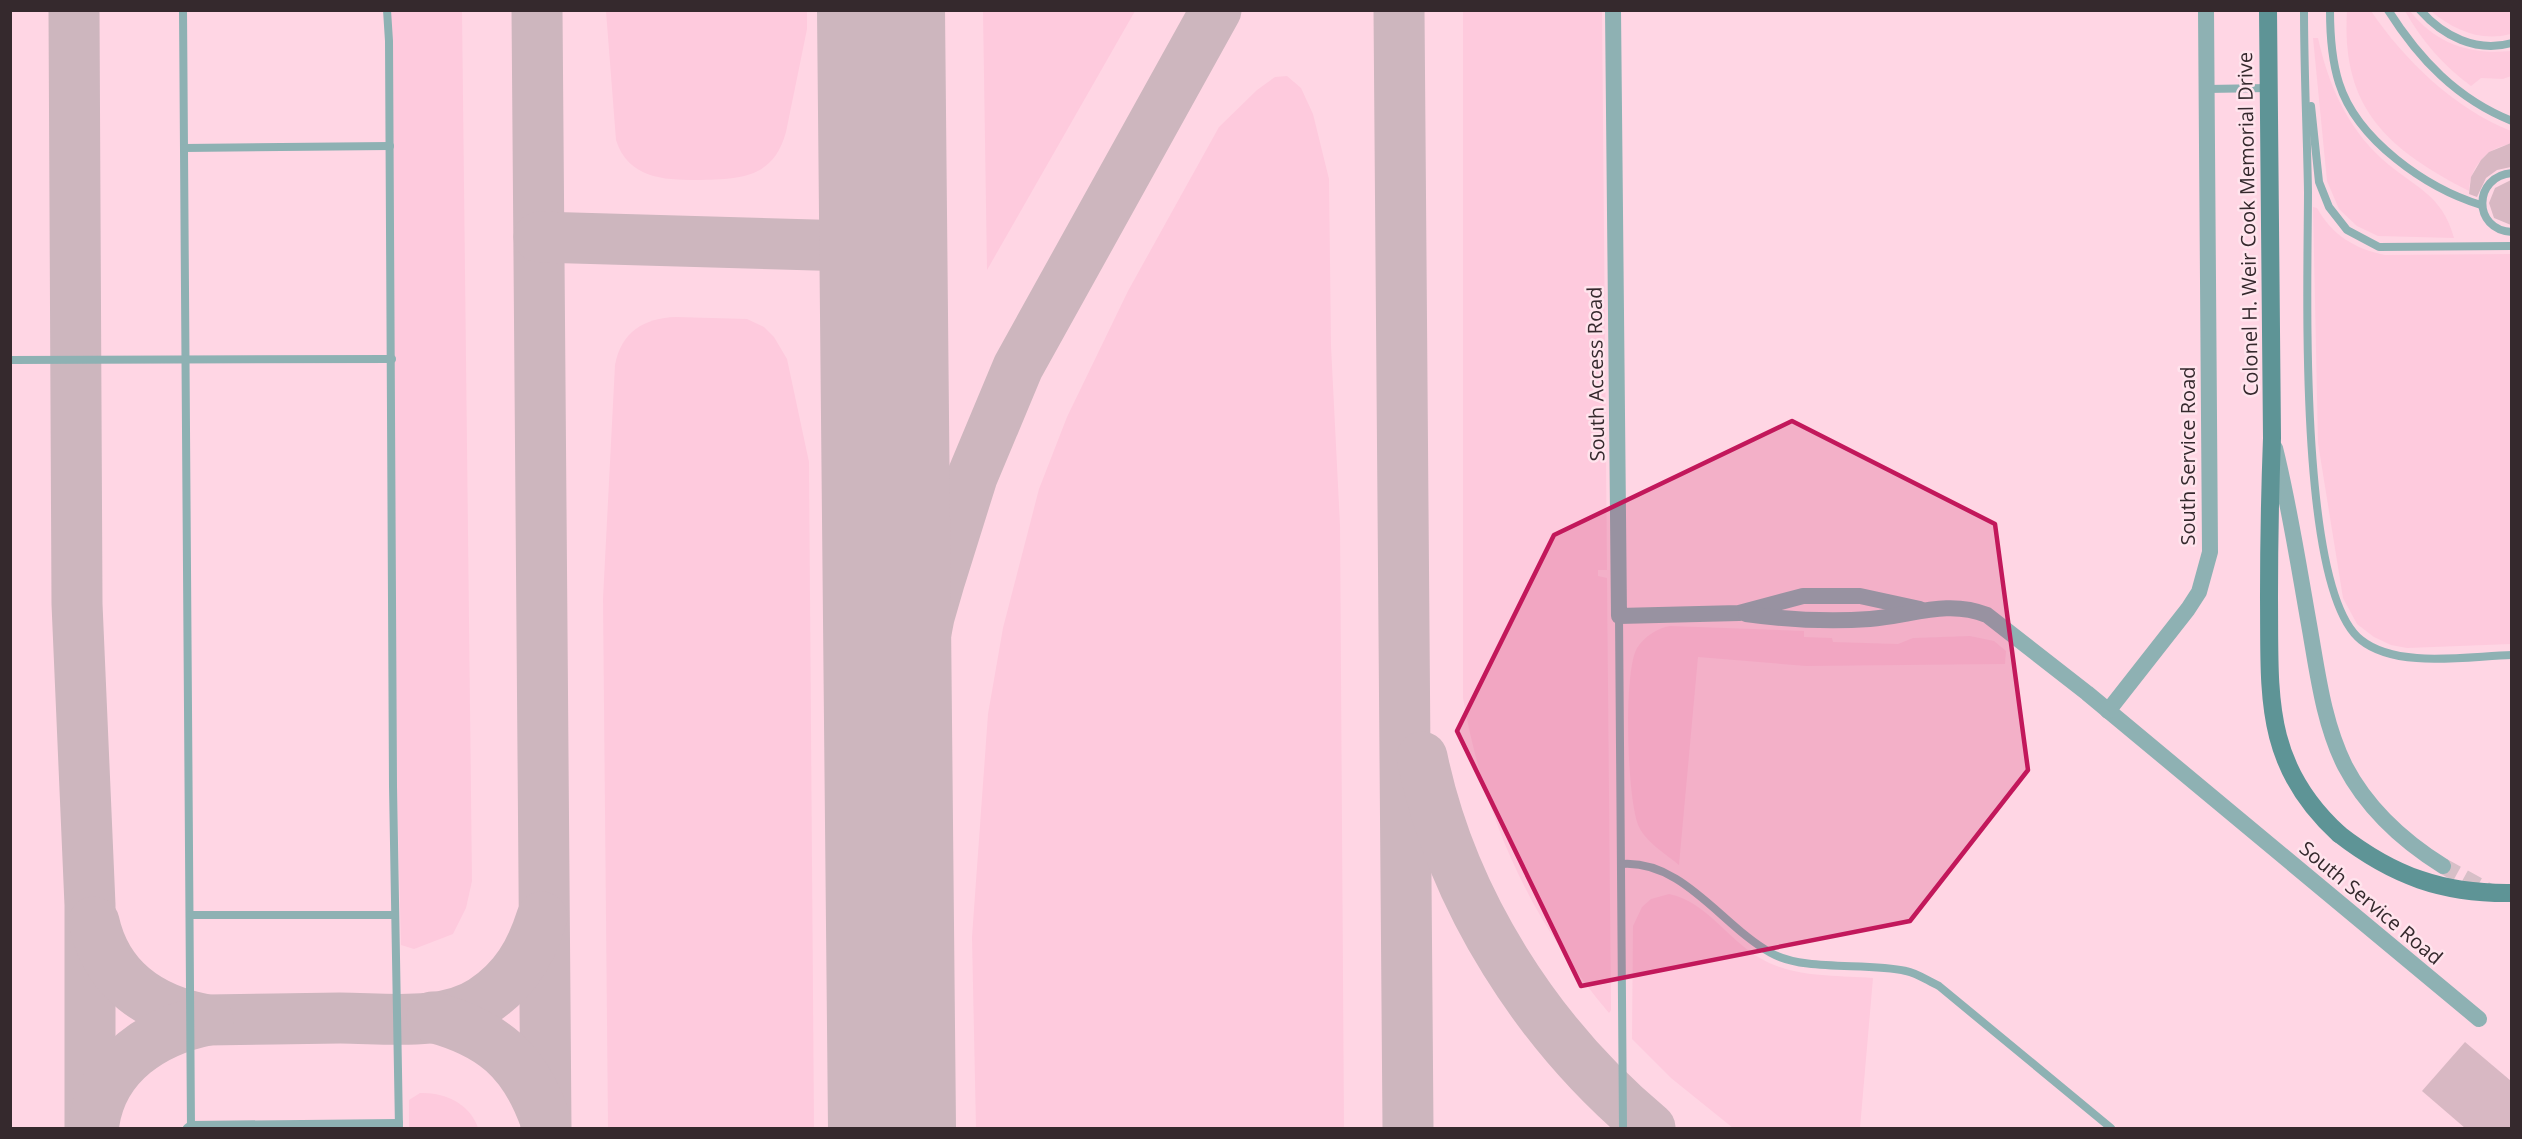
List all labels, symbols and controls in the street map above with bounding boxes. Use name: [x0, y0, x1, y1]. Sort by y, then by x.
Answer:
street label: Colonel H. Weir Cook Memorial Drive: [2231, 52, 2264, 396]
street label: South Access Road: [1580, 286, 1611, 462]
street label: South Service Road: [2174, 367, 2201, 546]
street label: South Service Road: [2294, 835, 2449, 970]

